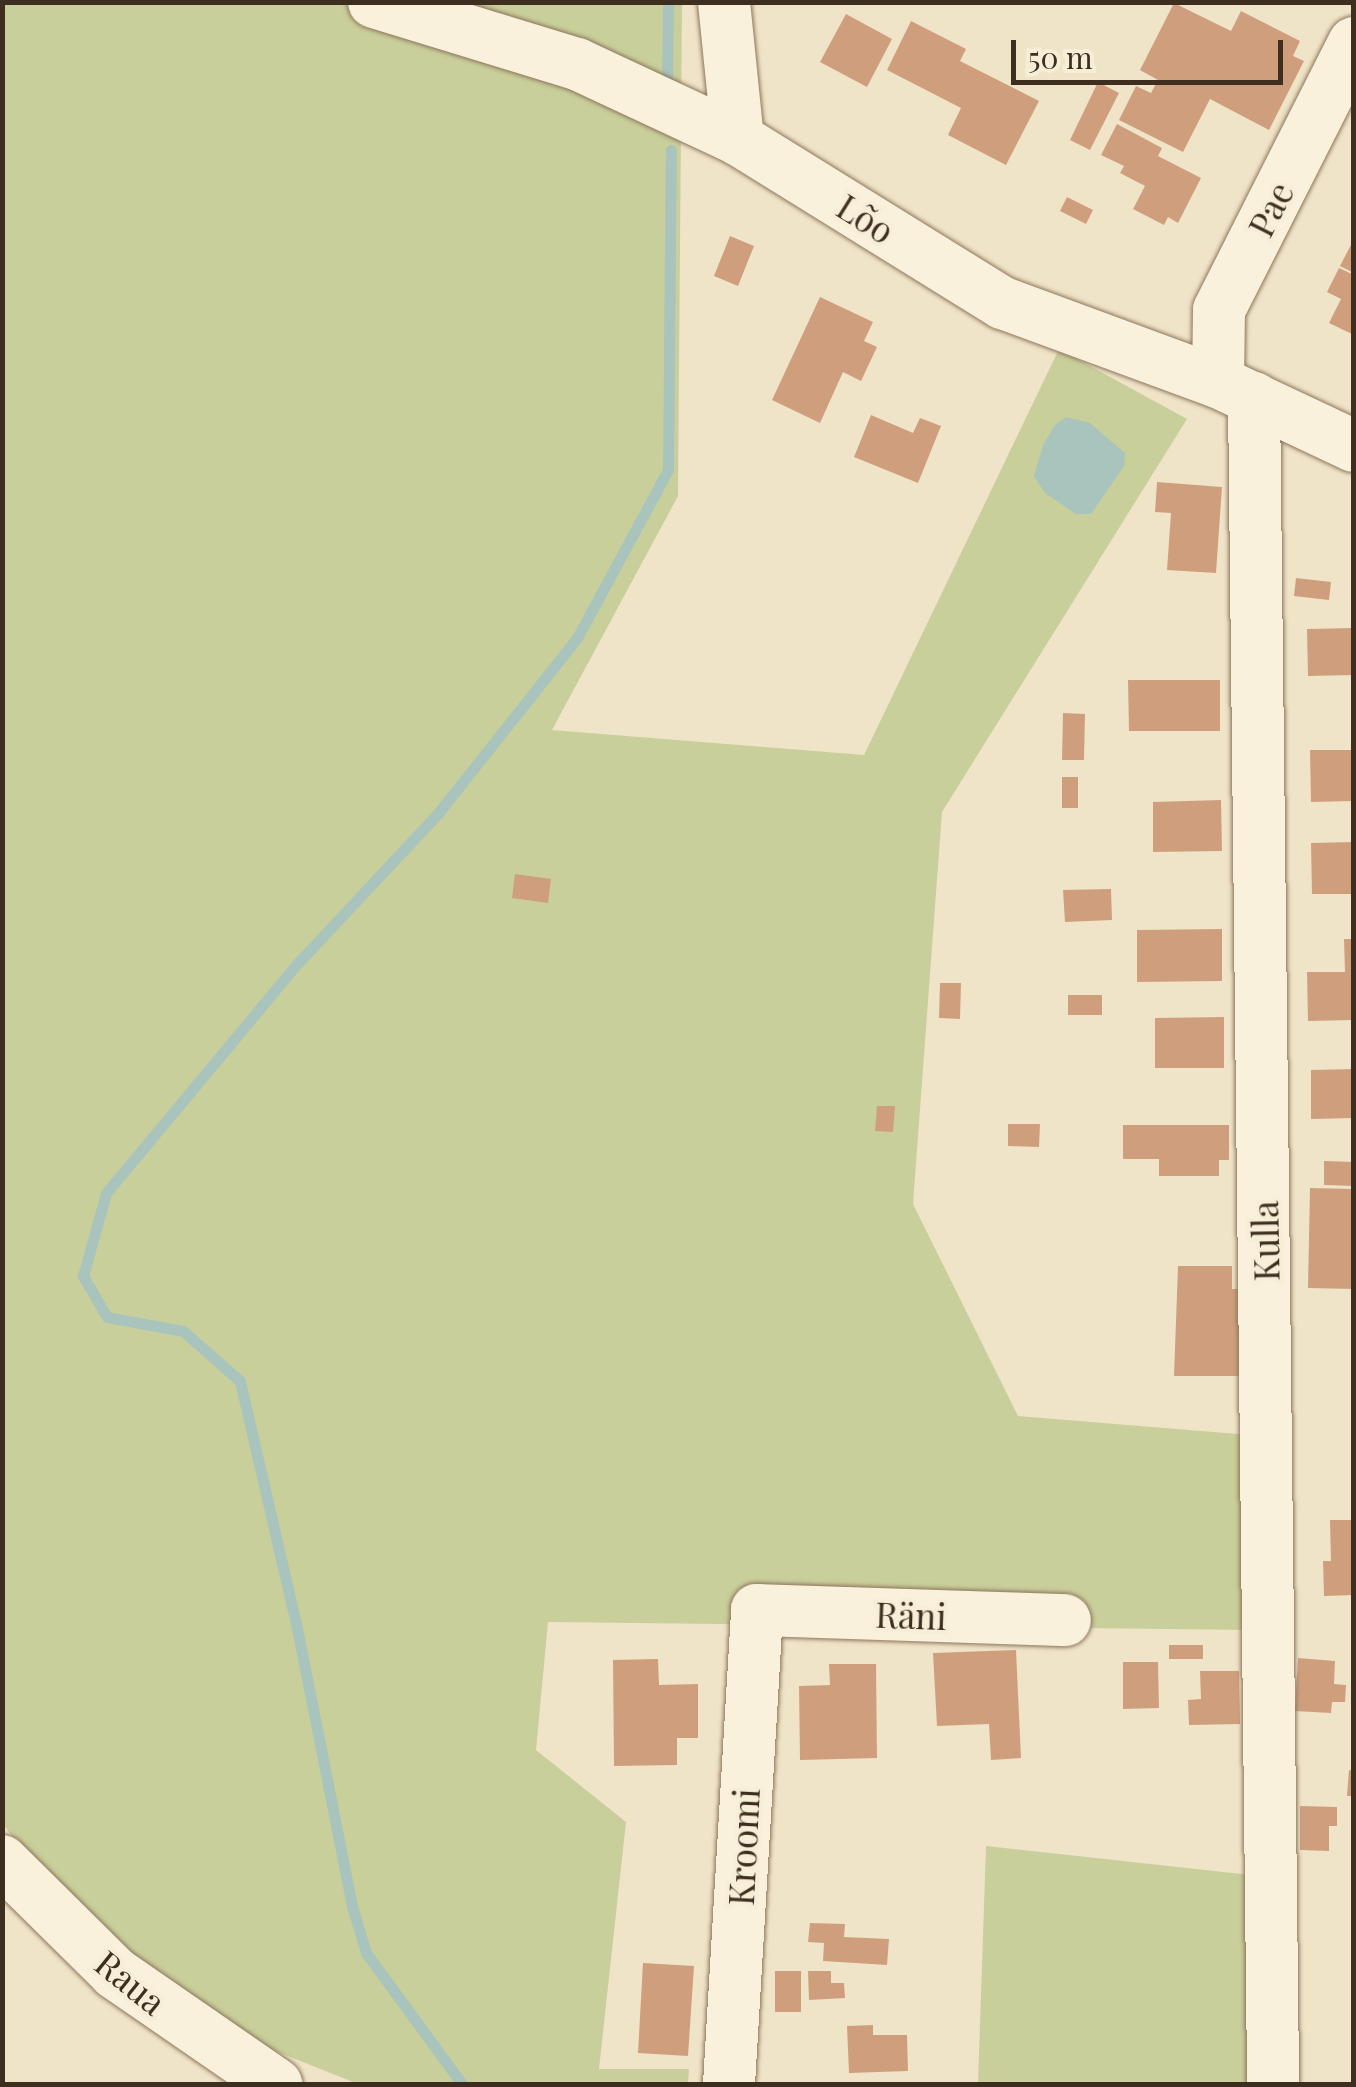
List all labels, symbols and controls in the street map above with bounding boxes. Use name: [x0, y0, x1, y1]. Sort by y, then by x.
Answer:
scale bar: [1016, 20, 1288, 82]
text: 50 m: [1028, 37, 1093, 77]
street label: Pae: [1239, 175, 1301, 243]
street label: Lõo: [830, 185, 902, 251]
street label: Kulla: [1243, 1200, 1287, 1282]
street label: Räni: [875, 1593, 947, 1637]
street label: Kroomi: [719, 1787, 767, 1907]
street label: Raua: [88, 1941, 174, 2023]

